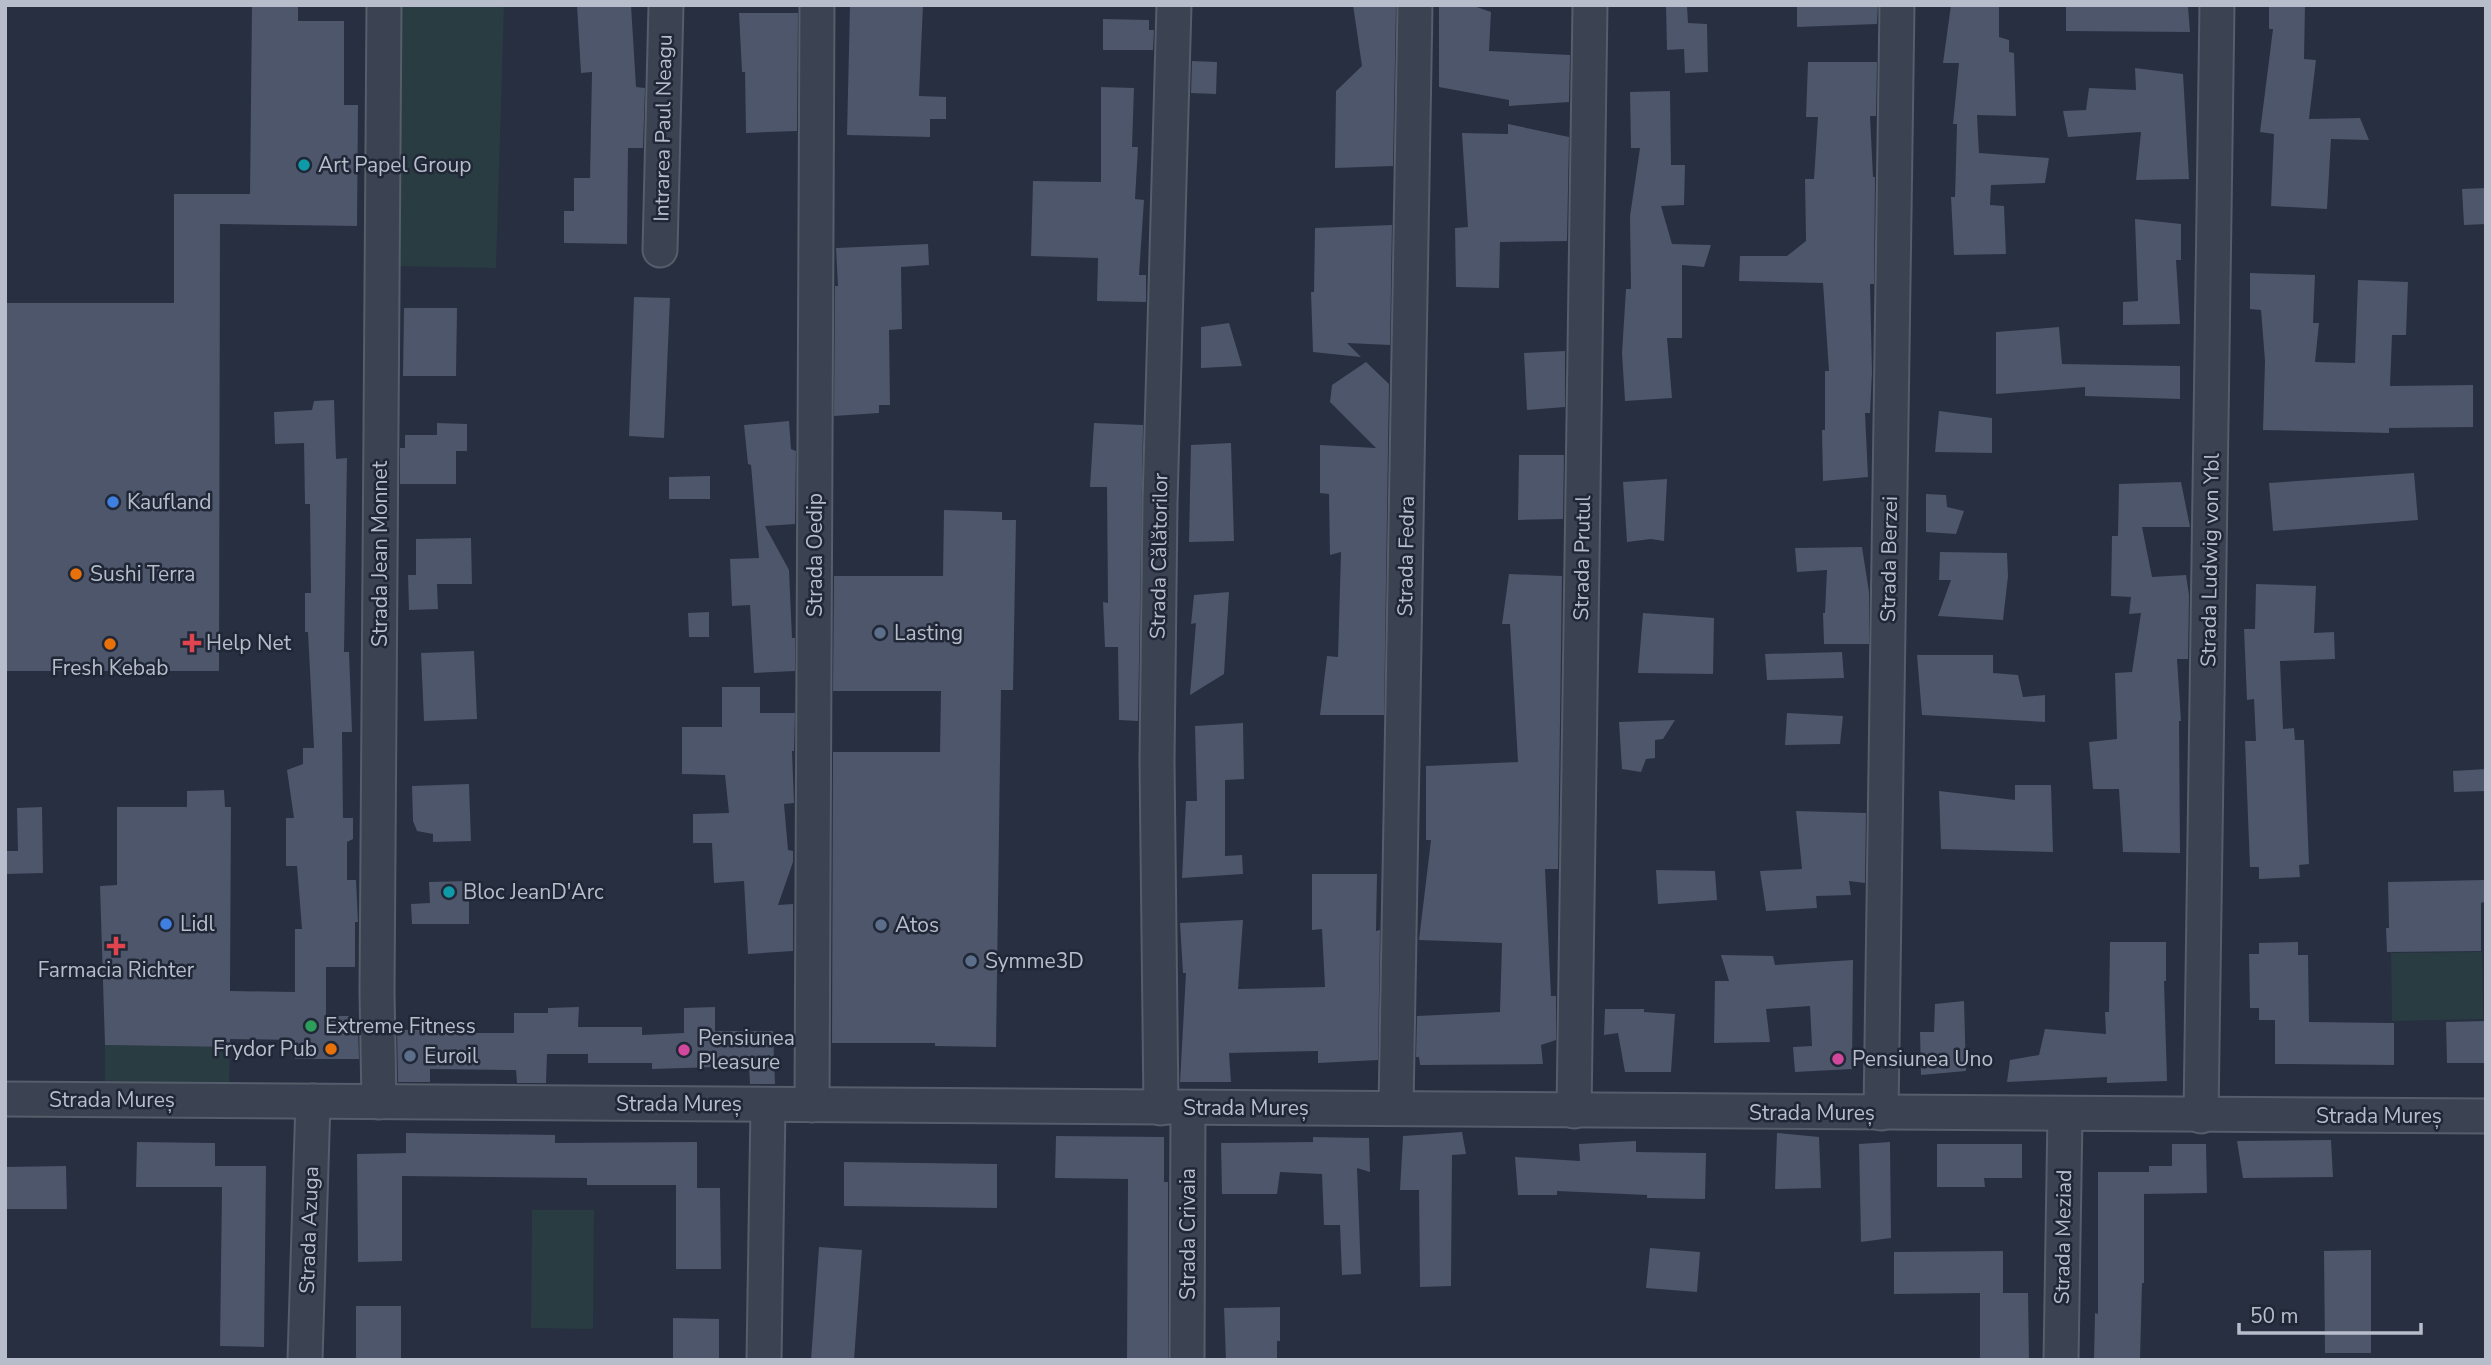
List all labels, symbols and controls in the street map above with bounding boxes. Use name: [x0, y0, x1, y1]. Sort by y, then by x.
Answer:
street label: Intrarea Paul Neagu: [647, 34, 679, 222]
place label: Art Papel Group: [318, 151, 471, 179]
marker: Art Papel Group: [296, 157, 312, 173]
street label: Strada Ludwig von Ybl: [2194, 452, 2226, 667]
street label: Strada Jean Monnet: [366, 460, 394, 647]
street label: Strada Călătorilor: [1144, 472, 1174, 639]
place label: Kaufland: [127, 488, 212, 516]
street label: Strada Oedip: [801, 493, 829, 617]
marker: Kaufland: [105, 494, 121, 510]
street label: Strada Prutul: [1567, 494, 1597, 621]
street label: Strada Fedra: [1391, 495, 1421, 617]
street label: Strada Berzei: [1874, 496, 1904, 622]
place label: Sushi Terra: [90, 560, 195, 588]
marker: Sushi Terra: [68, 566, 84, 582]
place label: Lasting: [894, 619, 963, 647]
marker: Lasting: [872, 625, 888, 641]
place label: Help Net: [206, 629, 292, 657]
marker: Help Net: [184, 635, 200, 651]
marker: Fresh Kebab: [102, 636, 118, 652]
place label: Fresh Kebab: [52, 654, 168, 682]
place label: Bloc JeanD'Arc: [463, 878, 604, 906]
marker: Bloc JeanD'Arc: [441, 884, 457, 900]
place label: Lidl: [180, 910, 216, 938]
place label: Atos: [895, 911, 939, 939]
marker: Lidl: [158, 916, 174, 932]
marker: Atos: [873, 917, 889, 933]
marker: Farmacia Richter: [108, 938, 124, 954]
place label: Symme3D: [985, 947, 1084, 975]
marker: Symme3D: [963, 953, 979, 969]
place label: Farmacia Richter: [38, 956, 195, 984]
place label: Extreme Fitness: [325, 1012, 476, 1040]
marker: Extreme Fitness: [303, 1018, 319, 1034]
place label: Pensiunea Pleasure: [698, 1024, 795, 1076]
place label: Frydor Pub: [213, 1035, 317, 1063]
marker: Frydor Pub: [323, 1041, 339, 1057]
place label: Euroil: [424, 1042, 479, 1070]
marker: Pensiunea Pleasure: [676, 1042, 692, 1058]
place label: Pensiunea Uno: [1852, 1045, 1993, 1073]
marker: Euroil: [402, 1048, 418, 1064]
marker: Pensiunea Uno: [1830, 1051, 1846, 1067]
street label: Strada Mureș: [49, 1086, 175, 1114]
street label: Strada Mureș: [616, 1090, 742, 1118]
street label: Strada Mureș: [1183, 1094, 1309, 1122]
street label: Strada Mureș: [1749, 1099, 1875, 1127]
street label: Strada Mureș: [2316, 1102, 2442, 1130]
street label: Strada Azuga: [293, 1166, 325, 1294]
street label: Strada Crivaia: [1174, 1168, 1202, 1300]
street label: Strada Meziad: [2048, 1169, 2078, 1305]
scale bar: [2239, 1292, 2421, 1336]
text: 50 m: [2250, 1302, 2299, 1330]

